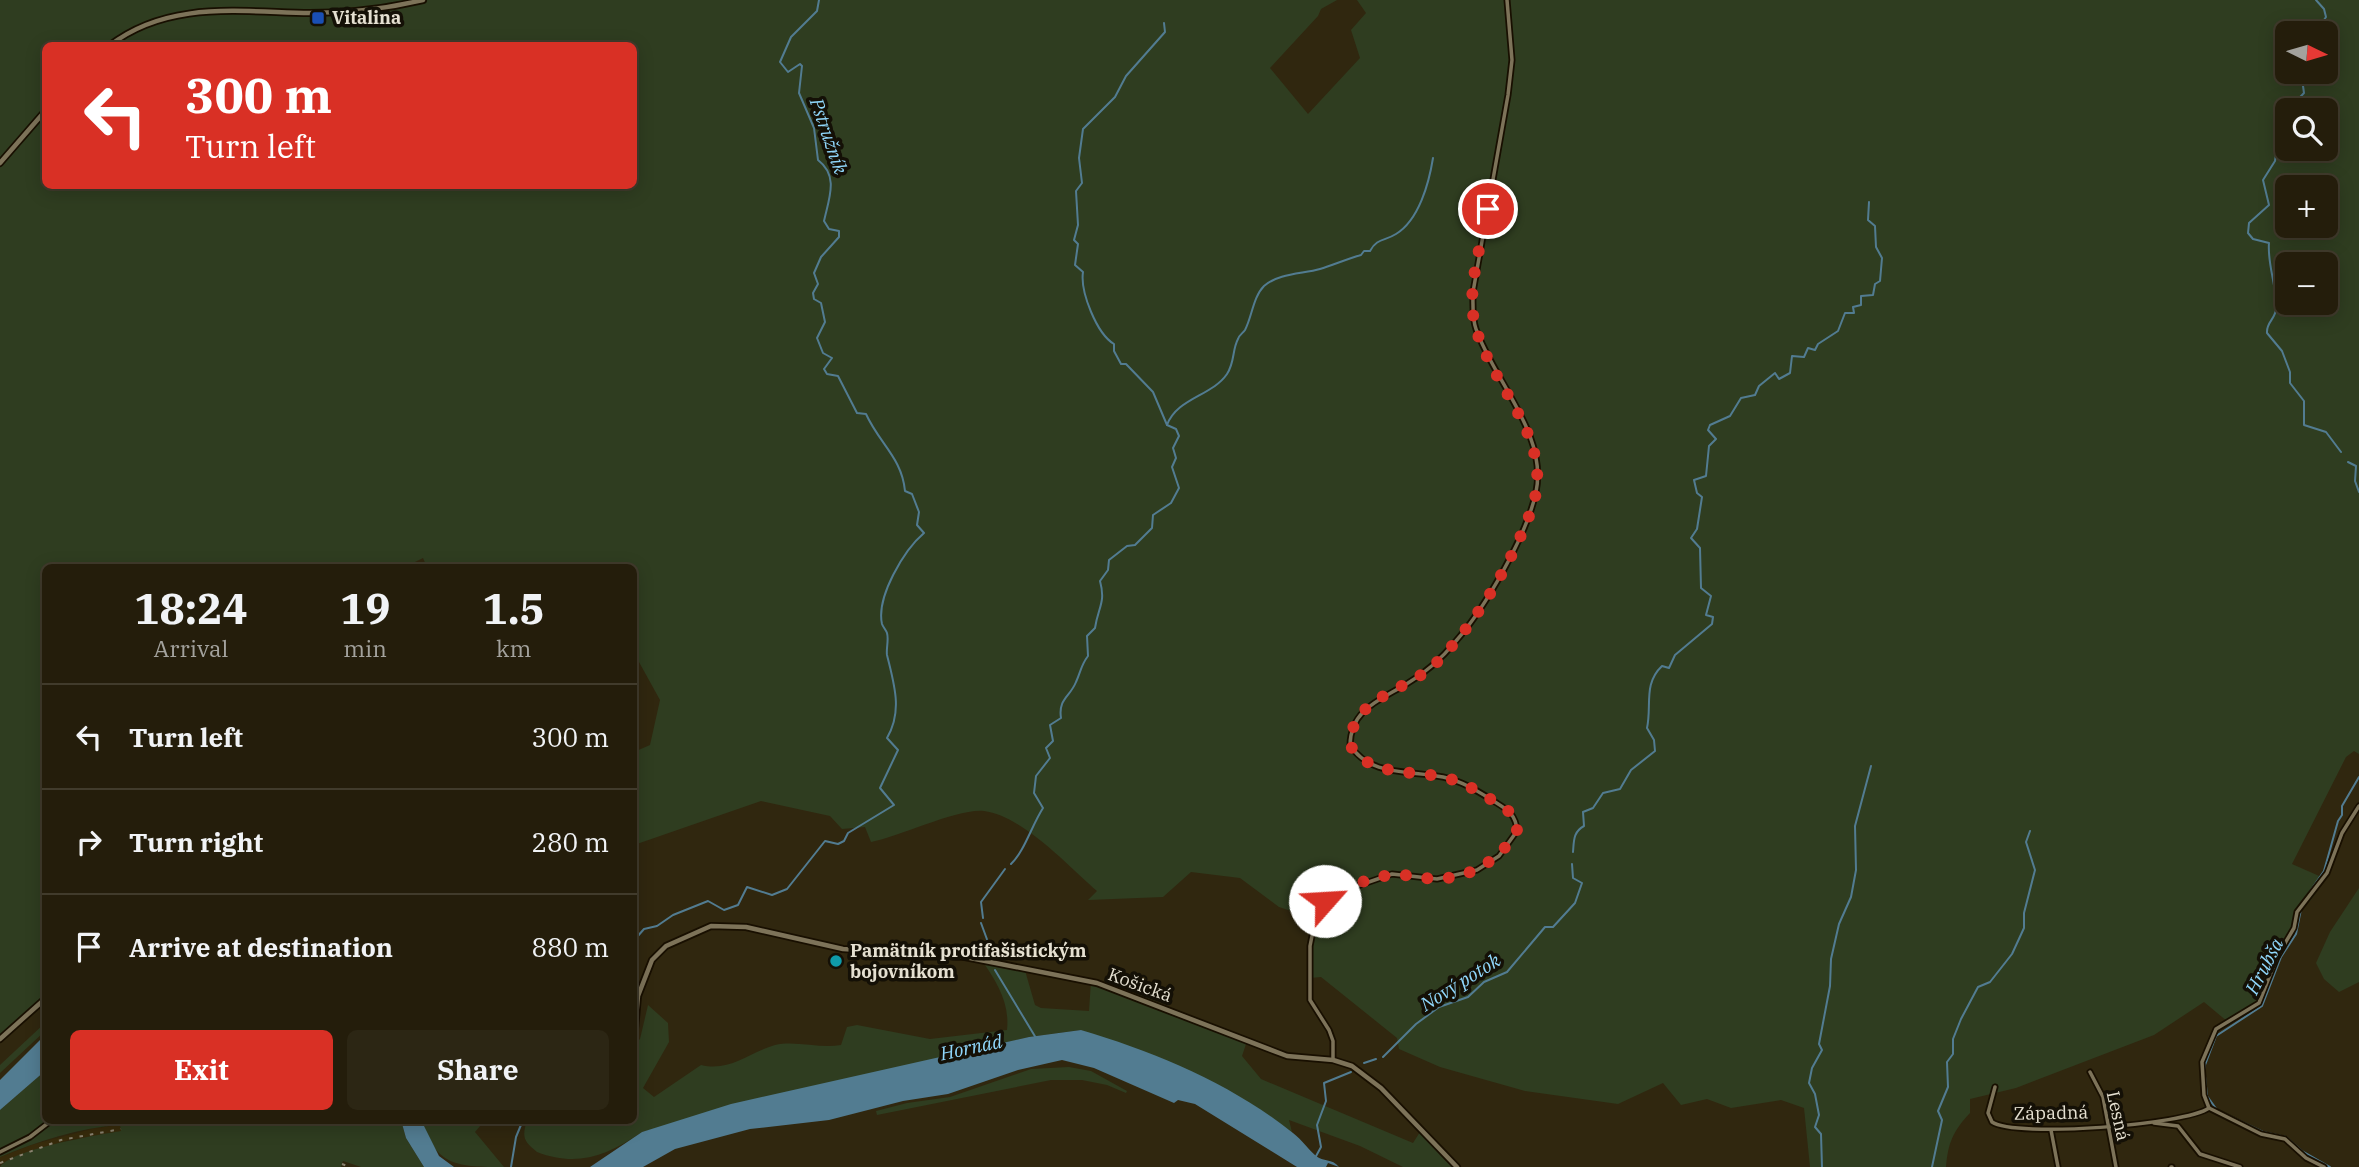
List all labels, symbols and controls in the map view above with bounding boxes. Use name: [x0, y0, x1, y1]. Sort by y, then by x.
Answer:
place label: Vitalina: [332, 6, 401, 29]
marker: Vitalina: [310, 10, 326, 26]
north arrow: [2275, 21, 2338, 84]
map controls: [2275, 21, 2338, 315]
text: 300 m: [185, 63, 332, 126]
icon: left: [70, 70, 161, 161]
water label: Pstružník: [804, 94, 854, 178]
button: search: [2275, 98, 2338, 161]
text: Turn left: [185, 125, 316, 167]
button: +: [2275, 175, 2338, 238]
pin: [1458, 179, 1518, 239]
icon: arrive: [1469, 190, 1507, 228]
button: −: [2275, 252, 2338, 315]
text: 18:24: [134, 581, 248, 636]
text: 19: [340, 581, 390, 636]
text: 1.5: [483, 581, 545, 636]
text: Arrival: [154, 633, 228, 663]
text: min: [343, 633, 387, 663]
text: km: [496, 633, 531, 663]
icon: left: [70, 718, 108, 756]
text: Turn left: [129, 720, 243, 754]
text: 300 m: [531, 720, 609, 754]
icon: right: [70, 823, 108, 861]
text: Turn right: [129, 825, 263, 859]
text: 280 m: [531, 825, 609, 859]
position arrow: [1288, 864, 1362, 938]
icon: arrive: [70, 928, 108, 966]
text: Arrive at destination: [129, 930, 393, 964]
text: 880 m: [531, 930, 609, 964]
water label: Hrubša: [2239, 933, 2289, 999]
place label: Pamätník protifašistickým bojovníkom: [850, 939, 1087, 983]
water label: Nový potok: [1414, 947, 1505, 1017]
marker: Pamätník protifašistickým bojovníkom: [828, 953, 844, 969]
street label: Košická: [1105, 962, 1176, 1007]
water label: Hornád: [937, 1029, 1005, 1065]
button: Exit: [70, 1030, 333, 1110]
button: Share: [347, 1030, 609, 1110]
street label: Lesná: [2102, 1089, 2135, 1143]
street label: Západná: [2013, 1100, 2089, 1125]

